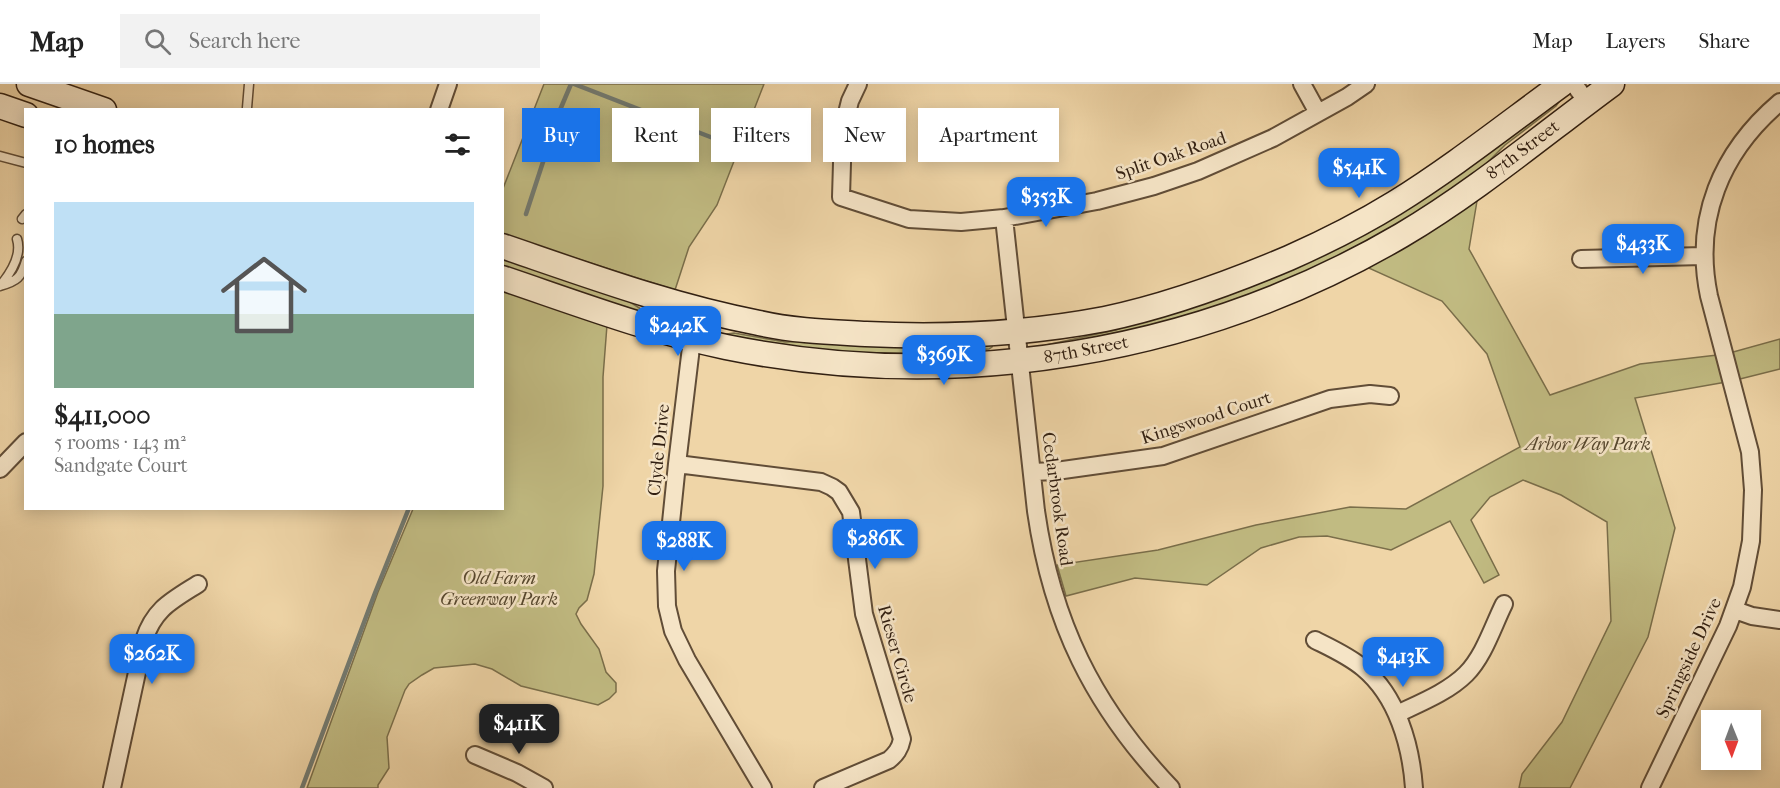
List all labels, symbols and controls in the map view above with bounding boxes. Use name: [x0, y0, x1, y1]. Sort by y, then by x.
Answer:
search box: [120, 14, 540, 68]
text: Map: [30, 25, 84, 58]
icon: search: [141, 25, 174, 58]
text: Search here: [189, 28, 300, 54]
text: Map: [1532, 29, 1573, 53]
text: Layers: [1606, 29, 1665, 53]
text: Share: [1698, 29, 1750, 53]
chip: Buy: [522, 108, 600, 162]
chip: Rent: [612, 108, 699, 162]
chip: Filters: [711, 108, 811, 162]
chip: New: [823, 108, 906, 162]
chip: Apartment: [918, 108, 1059, 162]
street label: 87th Street: [1482, 116, 1564, 184]
street label: Split Oak Road: [1113, 127, 1229, 185]
icon: filters: [441, 128, 474, 161]
text: 10 homes: [54, 129, 155, 160]
pin: $541K: [1317, 148, 1401, 199]
text: $541K: [1332, 156, 1386, 179]
pin: $353K: [1004, 177, 1088, 228]
text: $353K: [1021, 185, 1071, 208]
pin: $433K: [1601, 224, 1685, 275]
text: $433K: [1616, 232, 1670, 255]
icon: home: [210, 241, 318, 349]
pin: $242K: [636, 306, 720, 357]
text: $242K: [649, 314, 707, 337]
street label: 87th Street: [1042, 331, 1131, 368]
pin: $369K: [902, 335, 986, 386]
text: $369K: [916, 343, 972, 366]
street label: Kingswood Court: [1138, 387, 1274, 449]
text: $411,000: [54, 400, 151, 431]
street label: Clyde Drive: [644, 403, 674, 497]
text: 5 rooms · 143 m²: [54, 431, 186, 454]
street label: Cedarbrook Road: [1037, 431, 1077, 567]
park label: Arbor Way Park: [1523, 434, 1651, 455]
text: Sandgate Court: [54, 454, 188, 477]
pin: $286K: [833, 519, 917, 570]
pin: $288K: [642, 521, 726, 572]
text: $286K: [847, 527, 903, 550]
text: $288K: [656, 529, 712, 552]
park label: Old Farm Greenway Park: [440, 568, 558, 610]
street label: Springside Drive: [1652, 594, 1726, 722]
street label: Rieser Circle: [873, 603, 921, 705]
pin: $262K: [110, 634, 194, 685]
pin: $413K: [1361, 637, 1445, 688]
text: $262K: [124, 642, 180, 665]
text: $413K: [1377, 645, 1429, 668]
pin: $411K: [477, 704, 561, 755]
north arrow: [1701, 710, 1761, 770]
map controls: [1701, 710, 1761, 770]
text: $411K: [493, 712, 545, 735]

